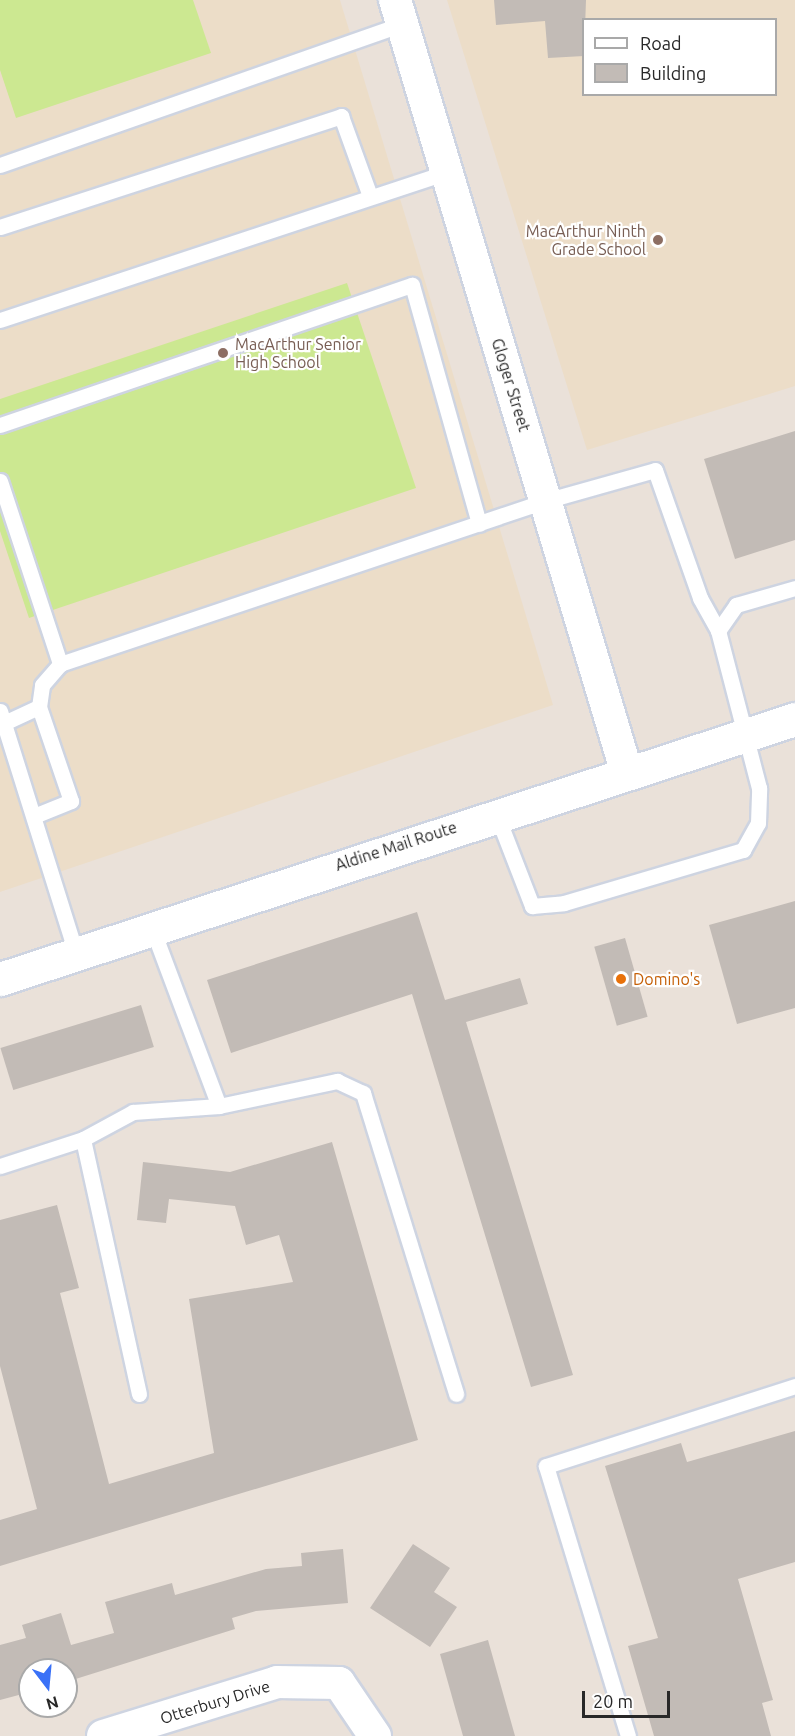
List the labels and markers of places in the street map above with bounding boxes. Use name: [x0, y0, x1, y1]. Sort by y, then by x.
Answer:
place label: MacArthur Ninth Grade School: [526, 221, 646, 259]
marker: MacArthur Ninth Grade School: [651, 233, 665, 247]
place label: MacArthur Senior High School: [235, 334, 361, 372]
marker: MacArthur Senior High School: [216, 346, 230, 360]
place label: Domino's: [633, 969, 700, 989]
marker: Domino's: [614, 972, 628, 986]

